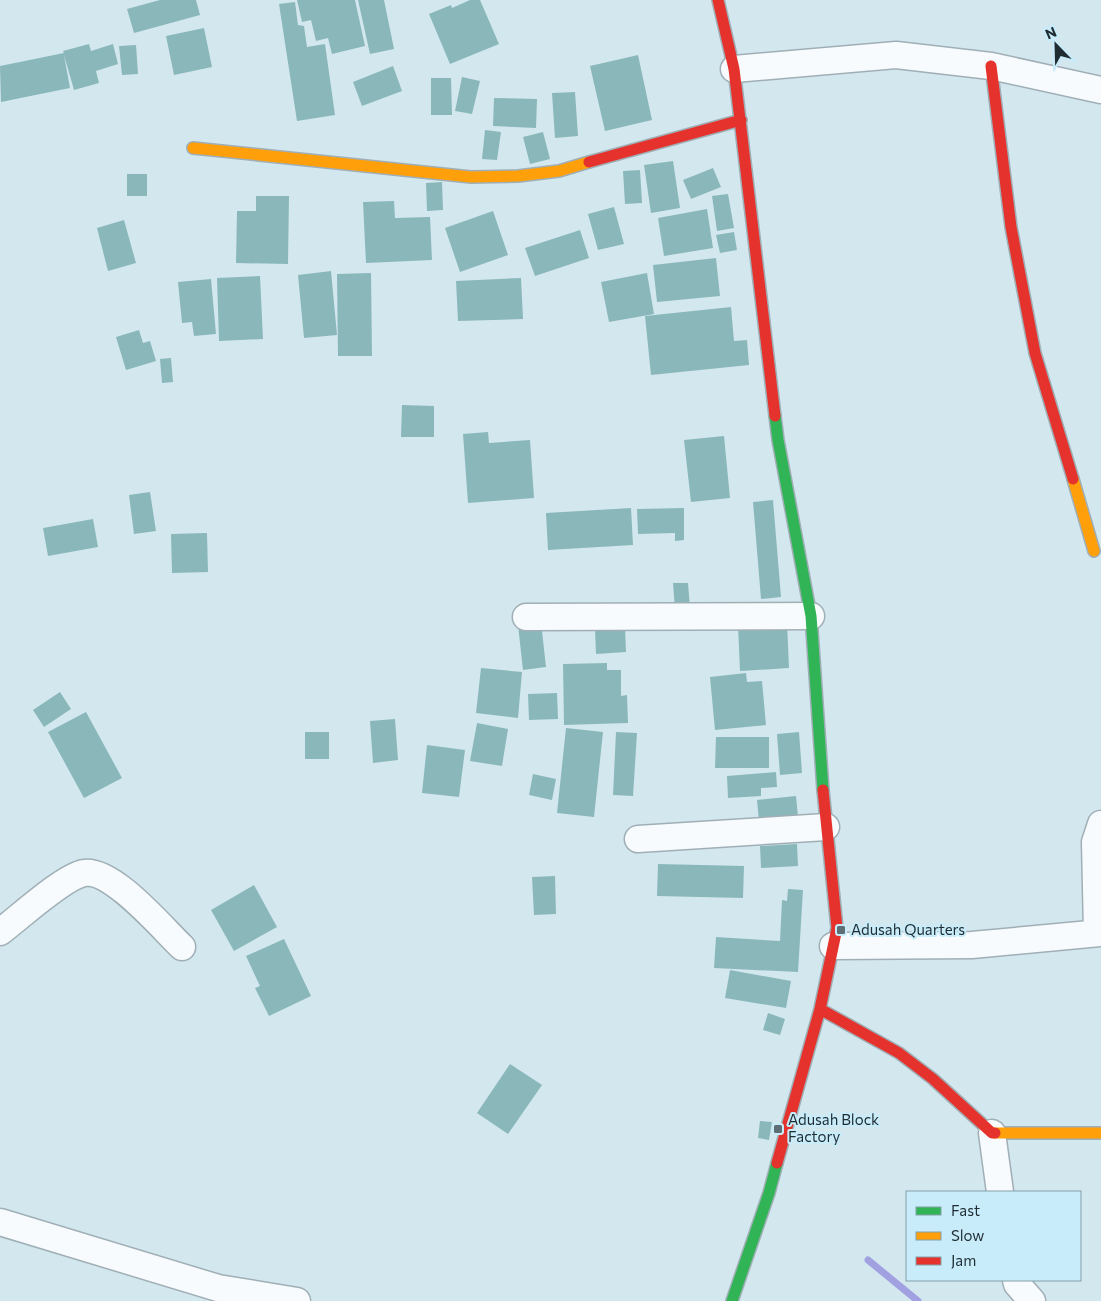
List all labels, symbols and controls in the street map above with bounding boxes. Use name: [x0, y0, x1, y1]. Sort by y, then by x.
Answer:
north arrow: [1031, 20, 1081, 70]
text: N: [1043, 23, 1059, 42]
place label: Adusah Quarters: [851, 920, 965, 938]
marker: Adusah Quarters: [835, 924, 847, 936]
place label: Adusah Block Factory: [788, 1110, 879, 1145]
marker: Adusah Block Factory: [772, 1123, 784, 1135]
legend: [906, 1191, 1081, 1281]
text: Fast: [951, 1201, 980, 1219]
text: Slow: [951, 1226, 984, 1244]
text: Jam: [951, 1251, 976, 1269]

